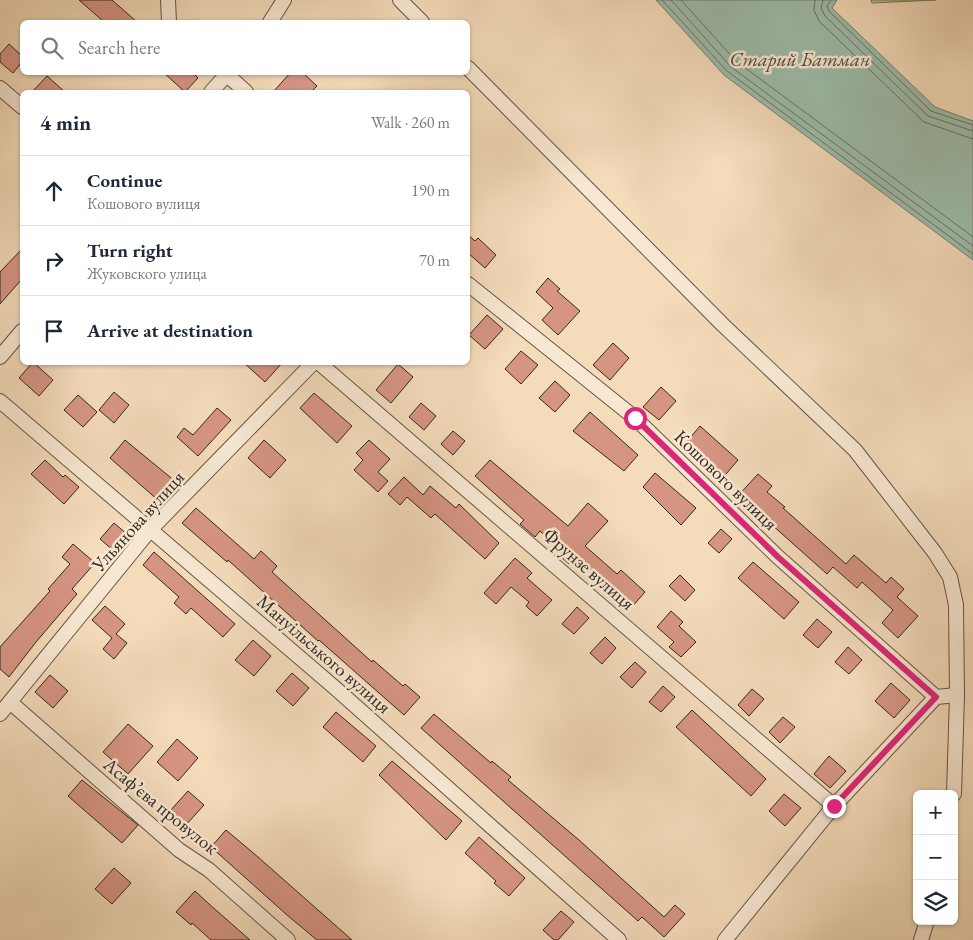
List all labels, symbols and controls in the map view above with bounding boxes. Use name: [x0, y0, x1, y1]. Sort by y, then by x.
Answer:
search box: [20, 20, 470, 75]
icon: search: [38, 34, 66, 62]
text: Search here: [78, 35, 160, 60]
water label: Старий Батман: [730, 46, 870, 72]
text: 4 min: [40, 109, 91, 136]
text: Walk · 260 m: [371, 112, 450, 133]
text: Continue: [87, 168, 162, 193]
icon: ahead: [40, 177, 68, 205]
text: 190 m: [411, 180, 450, 201]
text: Кошового вулиця: [87, 193, 200, 214]
text: Turn right: [87, 238, 173, 263]
icon: right: [40, 247, 68, 275]
text: 70 m: [419, 250, 450, 271]
text: Жуковского улица: [87, 263, 207, 284]
icon: arrive: [40, 317, 68, 345]
text: Arrive at destination: [87, 318, 253, 343]
route start: [624, 407, 647, 430]
street label: Кошового вулиця: [669, 424, 783, 536]
street label: Ульянова вулиця: [85, 465, 190, 577]
street label: Фрунзе вулиця: [538, 522, 640, 616]
street label: Мануільського вулиця: [252, 589, 397, 720]
street label: Асаф’єва провулок: [97, 751, 224, 860]
map controls: [913, 790, 958, 925]
button: +: [913, 790, 958, 835]
route end: [823, 795, 846, 818]
button: −: [913, 835, 958, 880]
button: layers: [913, 880, 958, 925]

